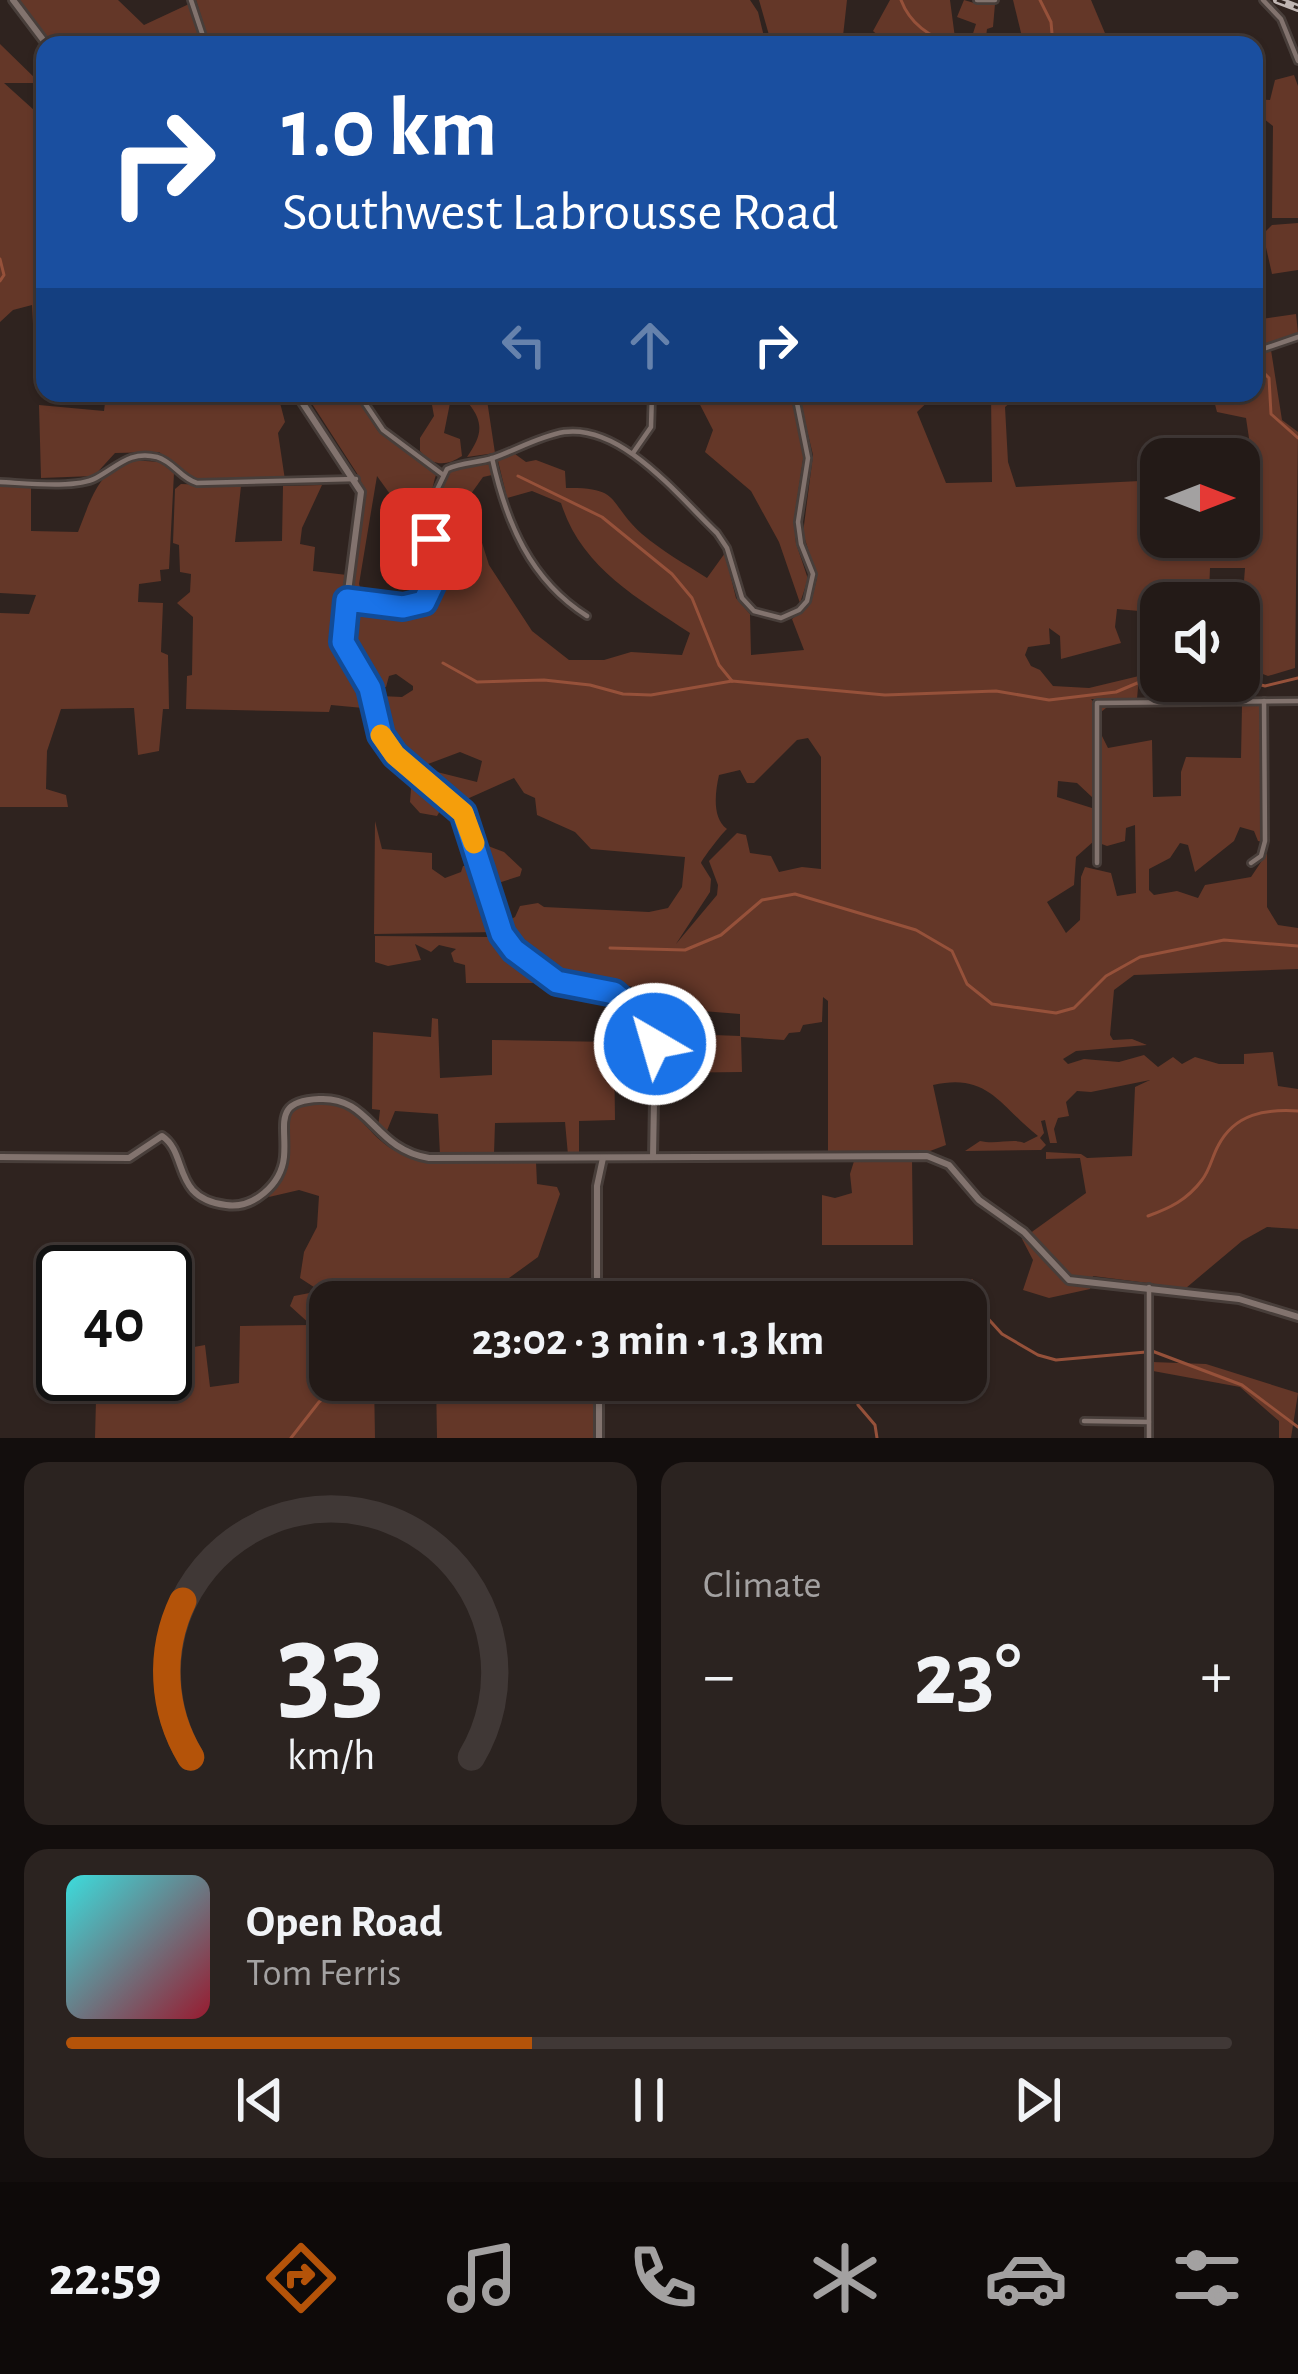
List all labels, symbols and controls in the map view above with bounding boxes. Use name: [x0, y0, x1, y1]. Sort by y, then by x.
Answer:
icon: right: [84, 84, 240, 240]
text: 1.0 km: [282, 88, 497, 172]
text: Southwest Labrousse Road: [282, 186, 839, 240]
icon: left: [491, 312, 557, 378]
icon: ahead: [617, 312, 683, 378]
icon: right: [743, 312, 809, 378]
north arrow: [1140, 438, 1260, 558]
map controls: [1140, 438, 1260, 702]
pin: [380, 488, 482, 590]
icon: arrive: [398, 506, 464, 572]
button: sound: [1140, 582, 1260, 702]
position arrow: [592, 981, 718, 1107]
speed limit sign: 40: [36, 1245, 192, 1401]
text: 23:02 · 3 min · 1.3 km: [472, 1318, 824, 1363]
text: Climate: [703, 1566, 821, 1605]
text: 33: [277, 1606, 384, 1731]
text: 23°: [914, 1631, 1021, 1721]
text: −: [703, 1643, 735, 1709]
text: +: [1200, 1643, 1232, 1709]
text: km/h: [286, 1734, 375, 1777]
text: Open Road: [246, 1900, 443, 1945]
text: Tom Ferris: [246, 1954, 402, 1993]
icon: previous: [227, 2067, 293, 2133]
icon: pause: [616, 2067, 682, 2133]
icon: next: [1005, 2067, 1071, 2133]
icon: directions: [259, 2236, 343, 2320]
icon: music: [440, 2236, 524, 2320]
icon: phone: [621, 2236, 705, 2320]
icon: climate: [803, 2236, 887, 2320]
icon: car: [984, 2236, 1068, 2320]
icon: filters: [1165, 2236, 1249, 2320]
text: 22:59: [49, 2251, 161, 2305]

